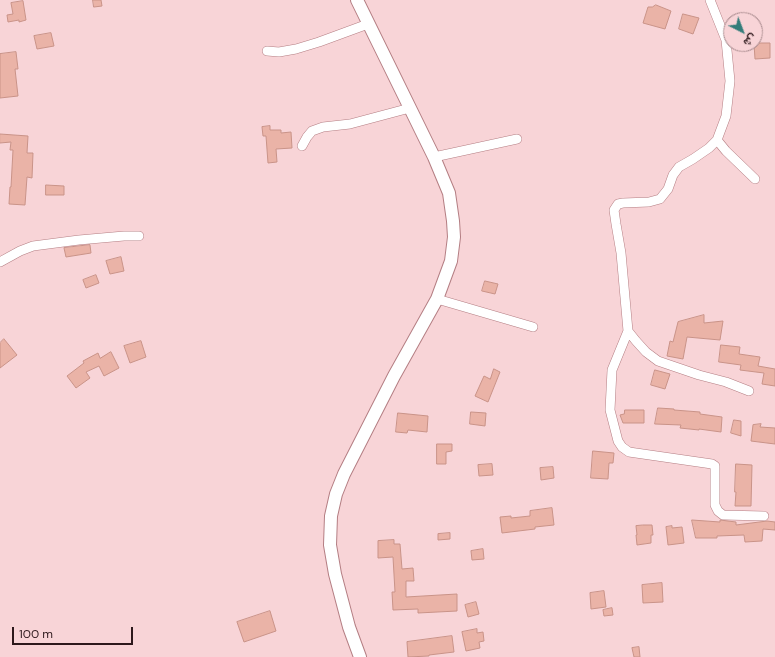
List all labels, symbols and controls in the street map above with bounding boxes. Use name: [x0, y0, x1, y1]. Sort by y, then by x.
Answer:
north arrow: [723, 12, 763, 52]
text: ش: [741, 31, 760, 50]
scale bar: [14, 619, 135, 645]
text: 100 m: [19, 626, 53, 642]

